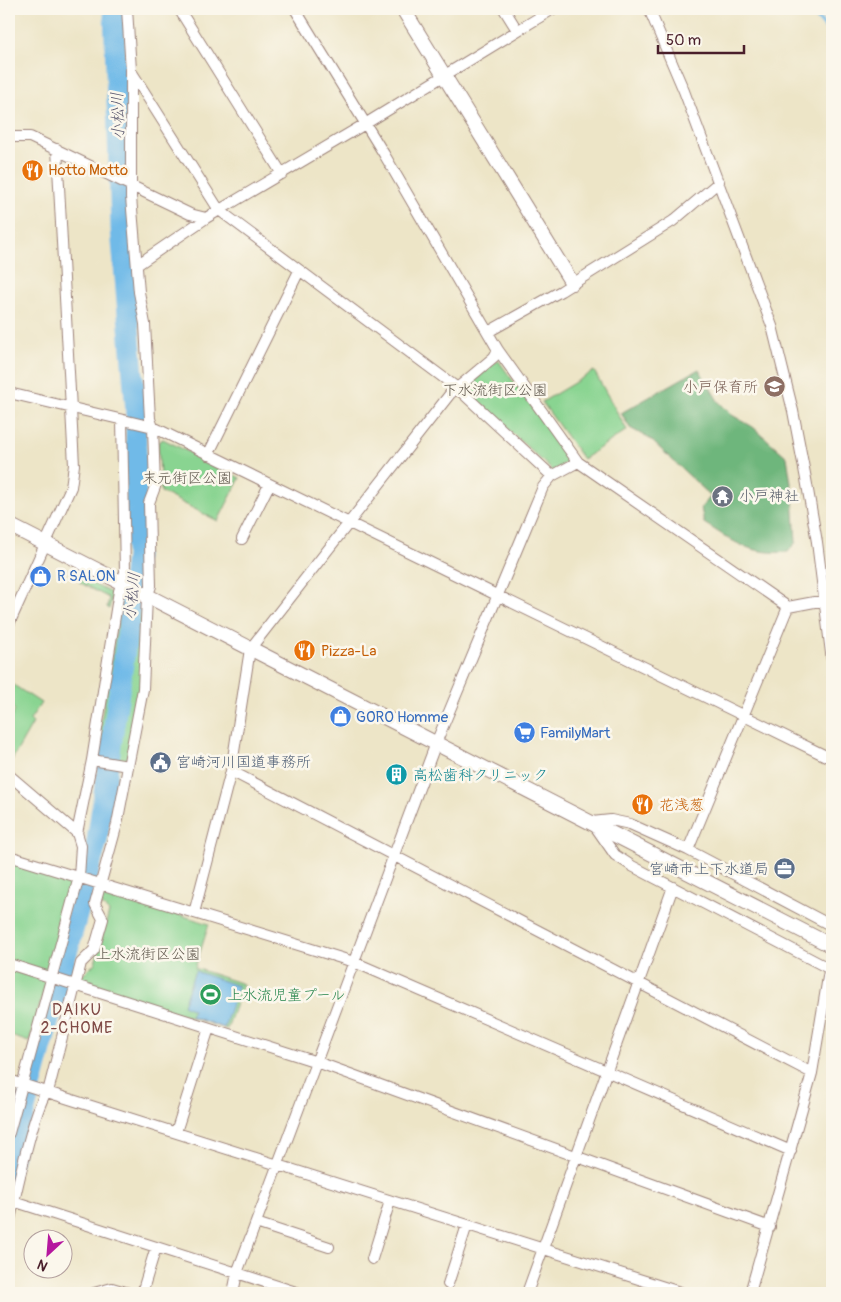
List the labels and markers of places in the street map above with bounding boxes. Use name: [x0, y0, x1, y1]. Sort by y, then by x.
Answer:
restaurant icon: Hotto Motto: [20, 158, 44, 182]
place label: Hotto Motto: [48, 161, 128, 180]
school or university icon: 小戸保育所: [762, 375, 786, 399]
place label: 小戸保育所: [683, 378, 758, 397]
temple icon: 小戸神社: [711, 484, 735, 508]
place label: 小戸神社: [739, 487, 799, 506]
shop icon: R SALON: [29, 564, 53, 588]
place label: R SALON: [57, 567, 116, 586]
restaurant icon: Pizza-La: [293, 639, 317, 663]
place label: Pizza-La: [321, 642, 376, 661]
shop icon: GORO Homme: [328, 705, 352, 729]
place label: GORO Homme: [356, 708, 449, 727]
supermarket icon: FamilyMart: [512, 721, 536, 745]
place label: FamilyMart: [540, 724, 611, 743]
public building icon: 宮崎河川国道事務所: [148, 750, 172, 774]
place label: 宮崎河川国道事務所: [176, 753, 311, 772]
building icon: 高松歯科クリニック: [385, 763, 409, 787]
place label: 高松歯科クリニック: [413, 766, 548, 785]
restaurant icon: 花浅葱: [631, 793, 655, 817]
place label: 花浅葱: [659, 796, 704, 815]
office icon: 宮崎市上下水道局: [773, 857, 797, 881]
place label: 宮崎市上下水道局: [649, 860, 769, 879]
sports icon: 上水流児童プール: [199, 983, 223, 1007]
place label: 上水流児童プール: [227, 986, 345, 1005]

